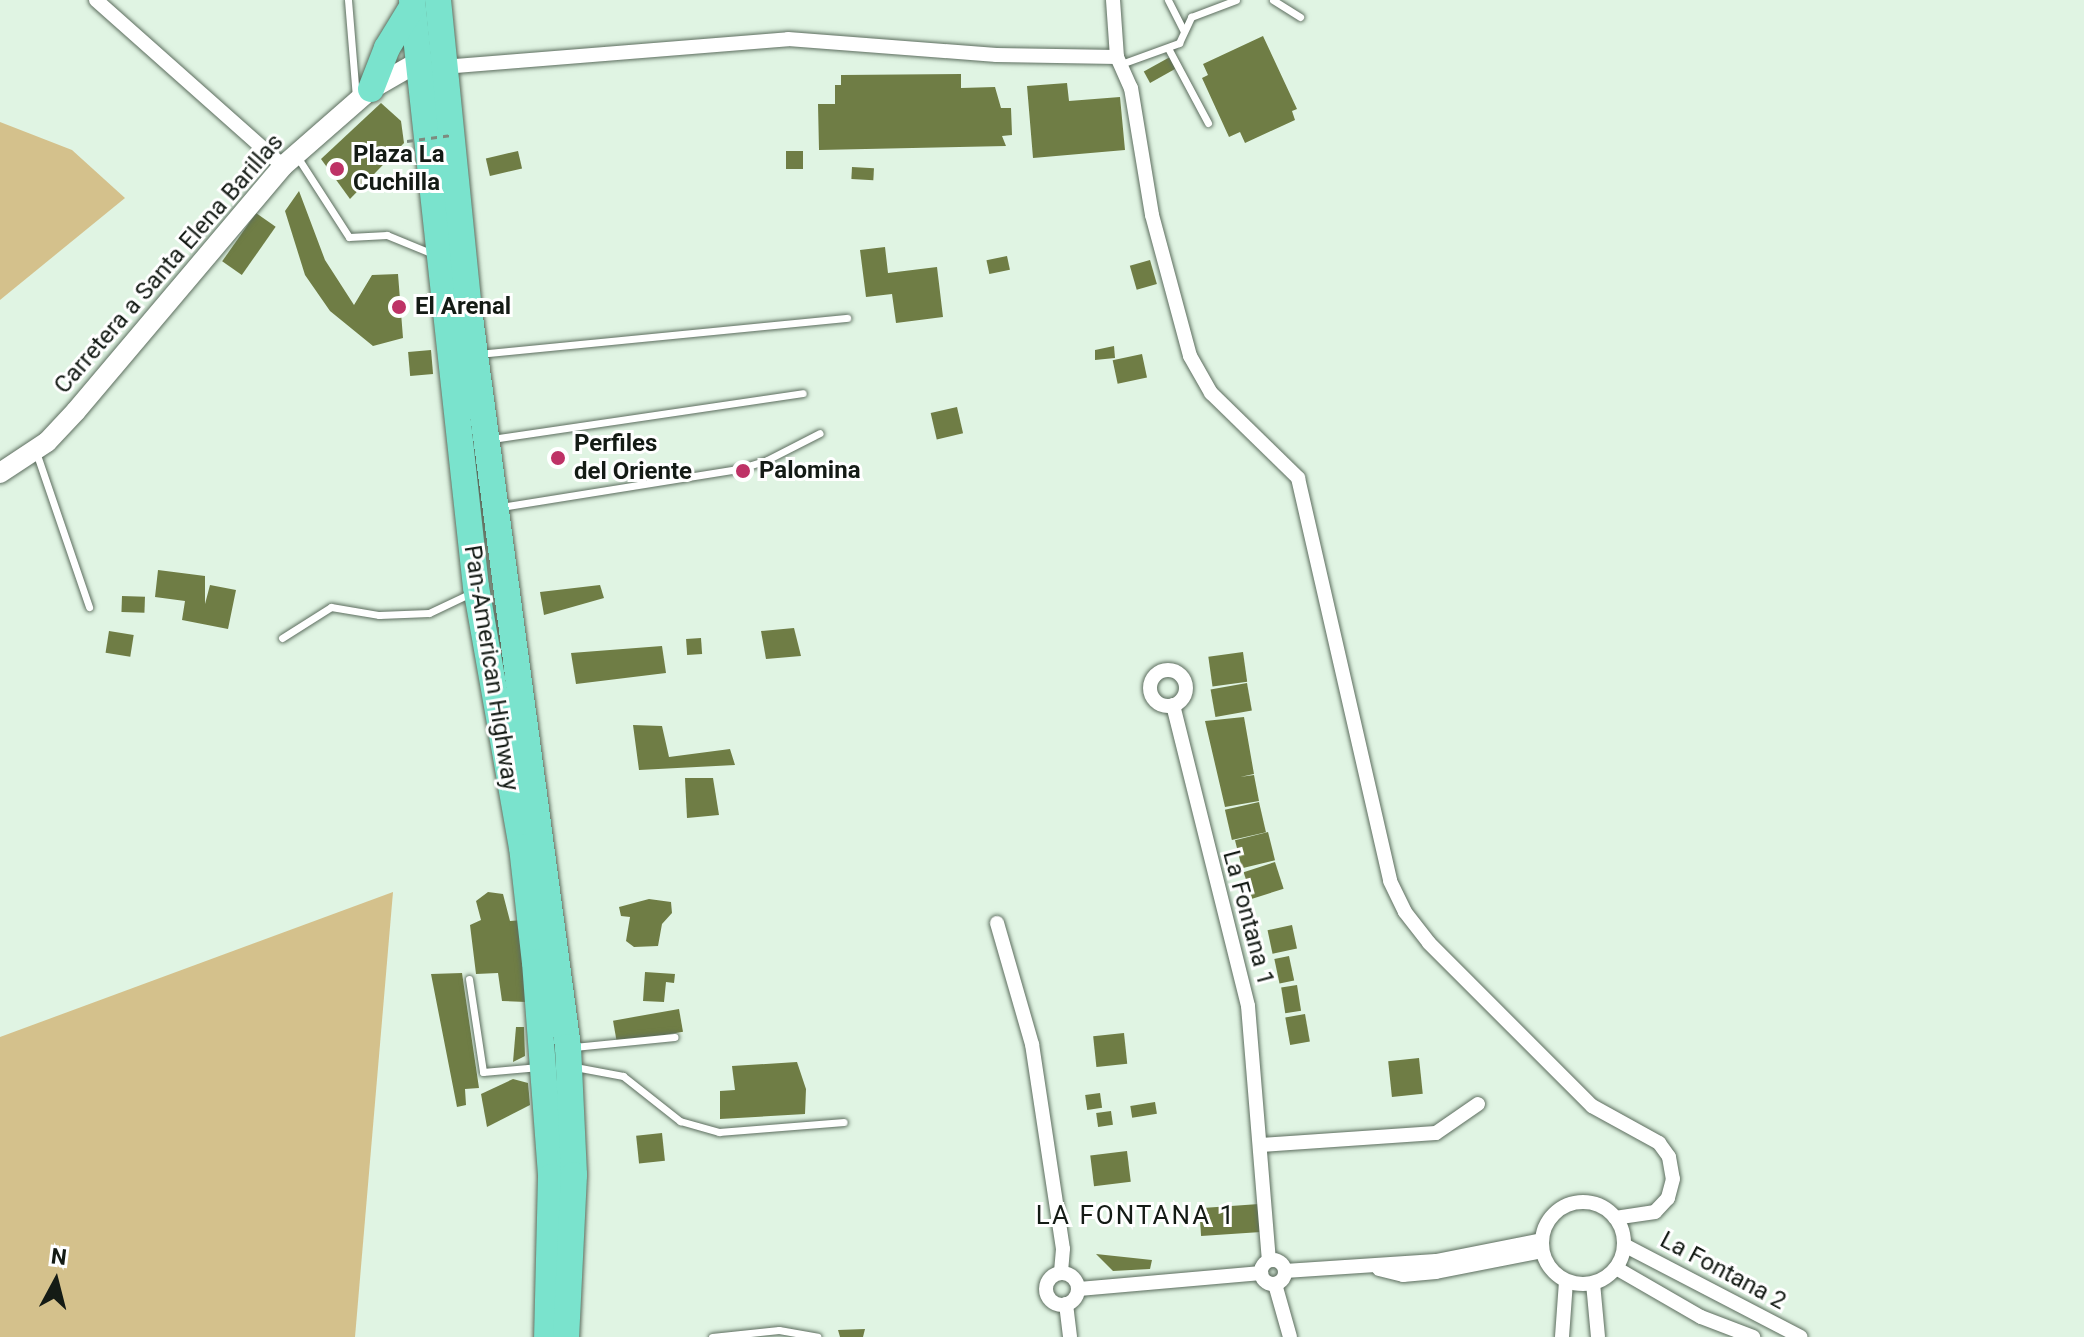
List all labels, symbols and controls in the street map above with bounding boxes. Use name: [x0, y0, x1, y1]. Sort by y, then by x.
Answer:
street label: Carretera a Santa Elena Barillas: [48, 128, 290, 400]
place label: Plaza La Cuchilla: [353, 141, 445, 197]
marker: Plaza La Cuchilla: [328, 160, 346, 178]
place label: El Arenal: [415, 293, 511, 321]
marker: El Arenal: [390, 298, 408, 316]
place label: Perfiles del Oriente: [574, 430, 692, 486]
marker: Perfiles del Oriente: [549, 449, 567, 467]
place label: Palomina: [759, 457, 861, 485]
marker: Palomina: [734, 462, 752, 480]
street label: Pan-American Highway: [457, 543, 525, 793]
street label: La Fontana 1: [1216, 847, 1280, 989]
district label: LA FONTANA 1: [1036, 1200, 1236, 1232]
street label: La Fontana 2: [1655, 1226, 1791, 1316]
north arrow: [16, 1241, 96, 1321]
text: N: [50, 1243, 68, 1270]

